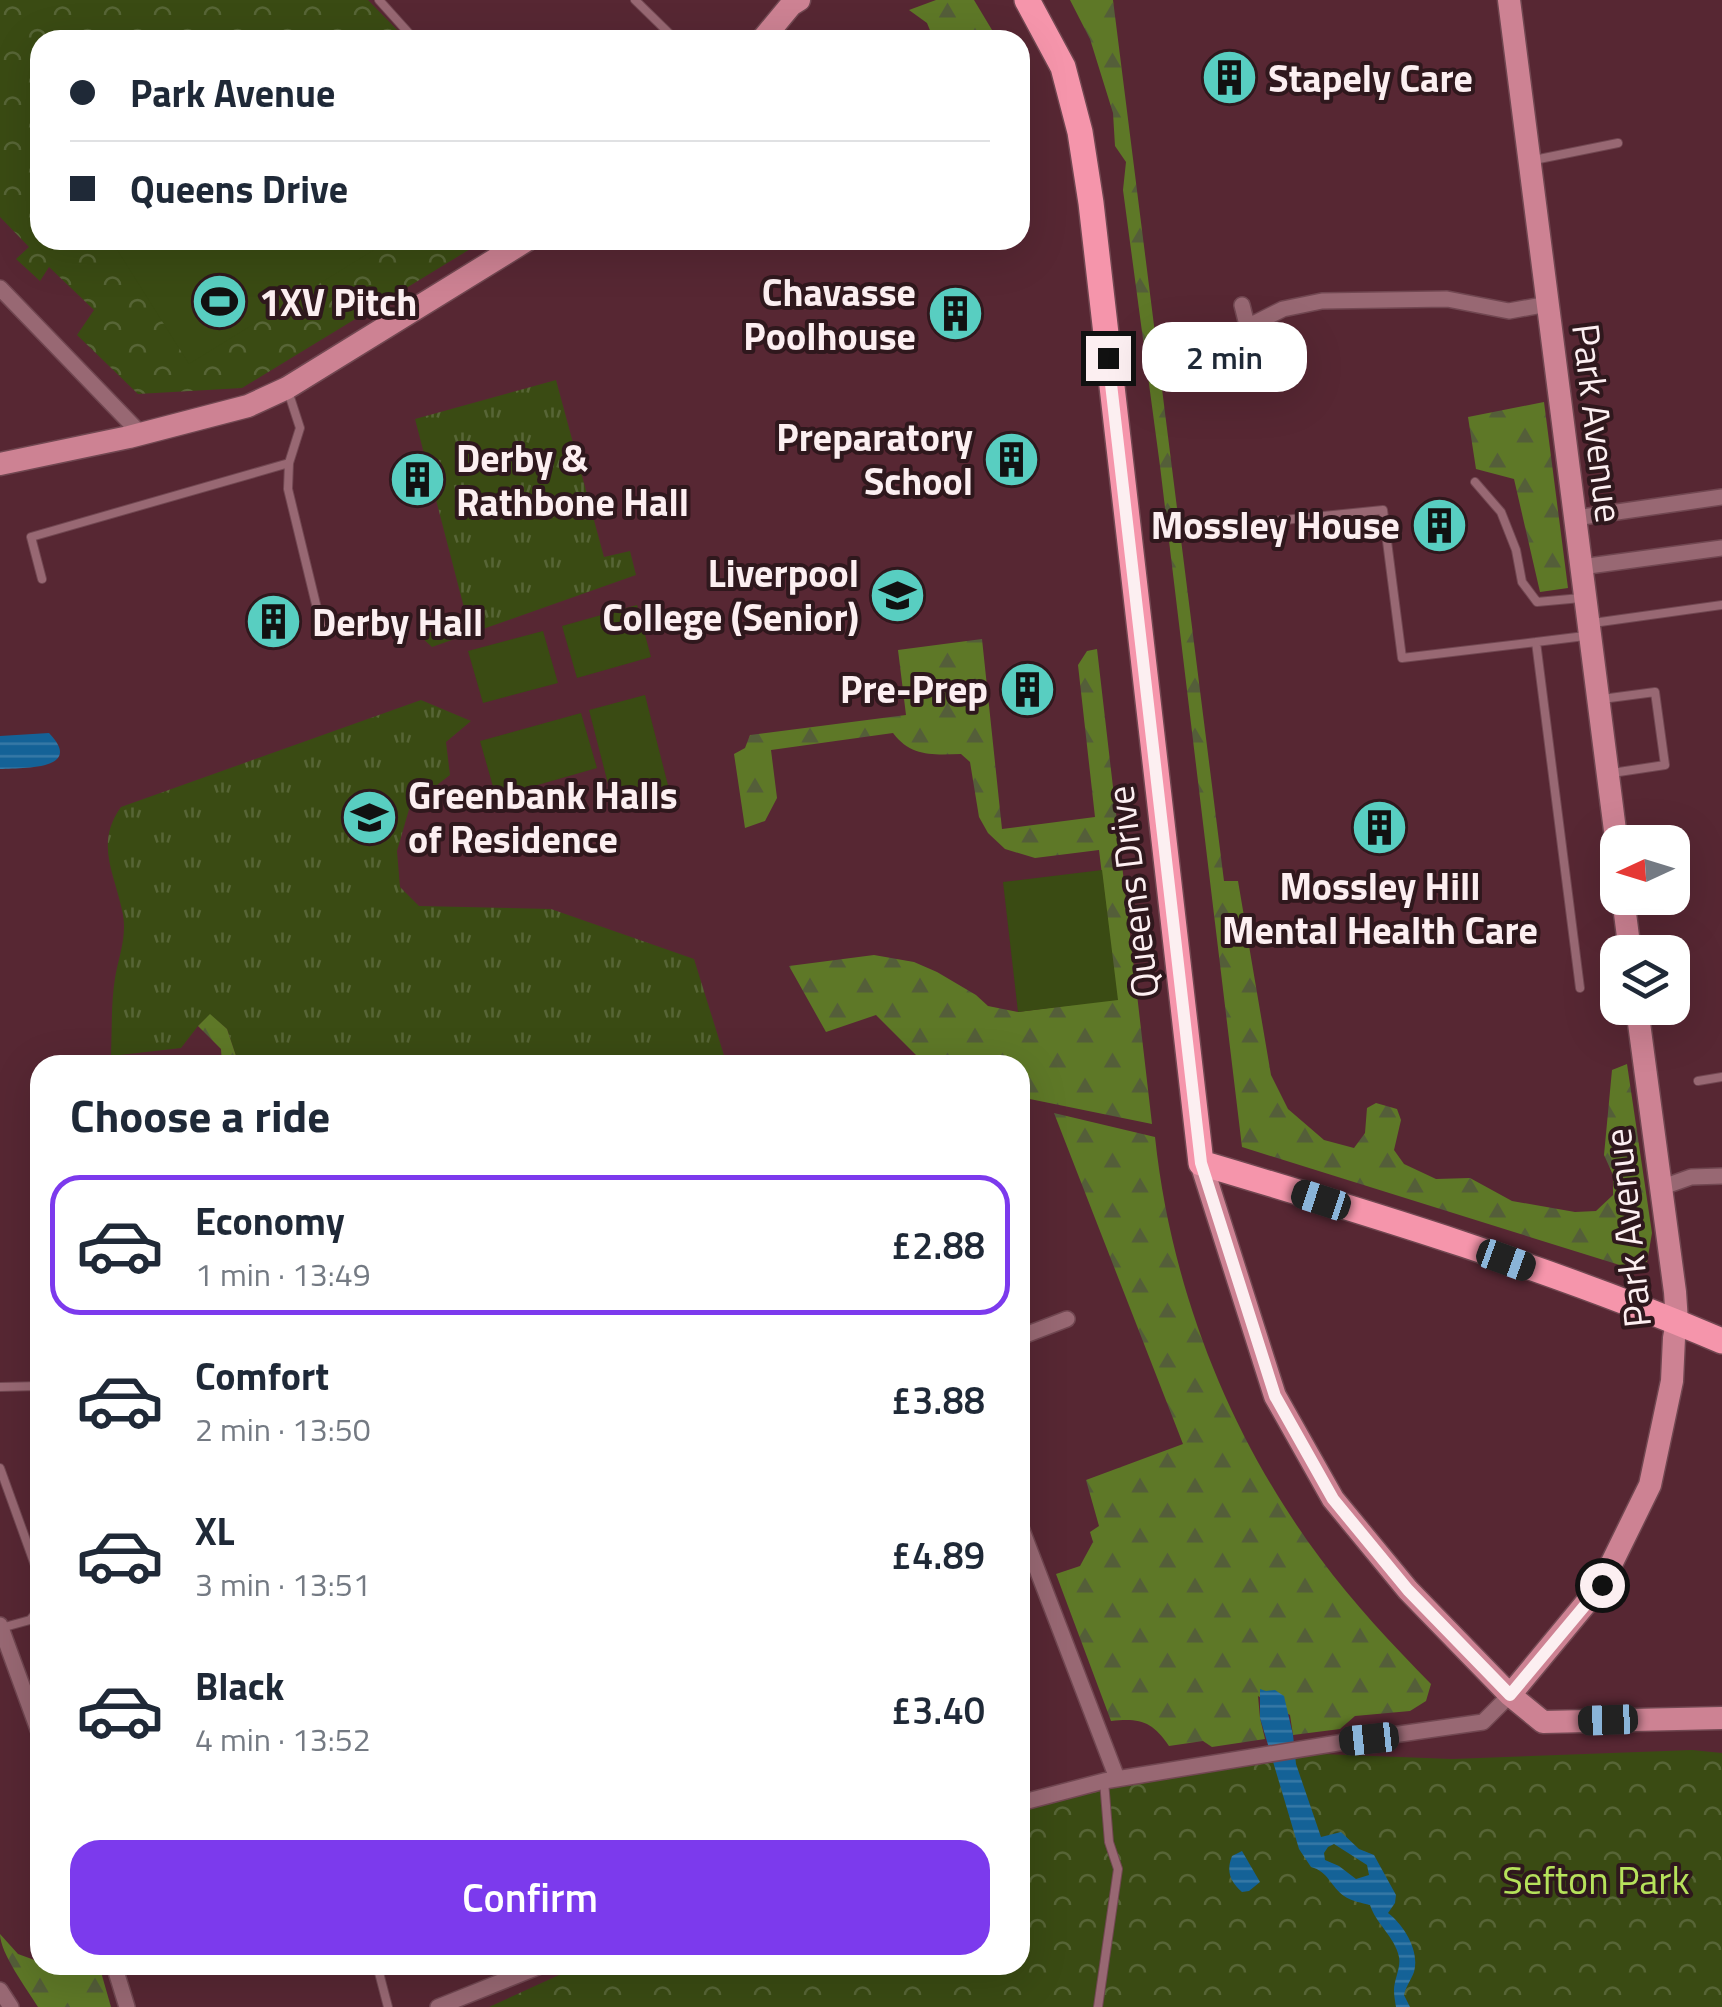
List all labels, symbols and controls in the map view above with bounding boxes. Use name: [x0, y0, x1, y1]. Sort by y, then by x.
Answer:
building icon: Stapely Care: [1199, 48, 1259, 108]
place label: Stapely Care: [1268, 49, 1473, 107]
text: Park Avenue: [130, 64, 335, 122]
text: Queens Drive: [130, 160, 348, 218]
place label: Chavasse Poolhouse: [743, 263, 916, 365]
sports icon: 1XV Pitch: [190, 272, 250, 332]
place label: 1XV Pitch: [259, 273, 417, 331]
building icon: Chavasse Poolhouse: [925, 284, 985, 344]
street label: Park Avenue: [1557, 320, 1639, 526]
callout: 2 min: [1143, 323, 1308, 393]
text: 2 min: [1186, 333, 1263, 381]
route end: [1086, 336, 1131, 381]
place label: Preparatory School: [776, 408, 973, 510]
place label: Derby & Rathbone Hall: [456, 429, 689, 531]
building icon: Preparatory School: [982, 429, 1042, 489]
building icon: Derby & Rathbone Hall: [387, 450, 447, 510]
building icon: Mossley House: [1409, 495, 1469, 555]
place label: Mossley House: [1151, 496, 1400, 554]
place label: Liverpool College (Senior): [602, 544, 859, 646]
school or university icon: Liverpool College (Senior): [868, 565, 928, 625]
building icon: Derby Hall: [243, 592, 303, 652]
place label: Derby Hall: [312, 593, 483, 651]
building icon: Pre-Prep: [997, 659, 1057, 719]
place label: Pre-Prep: [840, 660, 988, 718]
place label: Greenbank Halls of Residence: [408, 766, 678, 868]
street label: Queens Drive: [1090, 783, 1174, 1001]
school or university icon: Greenbank Halls of Residence: [339, 787, 399, 847]
building icon: Mossley Hill Mental Health Care: [1350, 798, 1410, 858]
north arrow: [1600, 825, 1690, 915]
map controls: [1600, 825, 1690, 1025]
place label: Mossley Hill Mental Health Care: [1222, 857, 1538, 959]
button: layers: [1600, 935, 1690, 1025]
text: Choose a ride: [70, 1081, 330, 1149]
street label: Park Avenue: [1588, 1126, 1666, 1330]
car: [1288, 1176, 1354, 1224]
text: Economy: [195, 1192, 345, 1250]
icon: car: [75, 1200, 165, 1290]
text: £2.88: [891, 1216, 985, 1274]
car: [1473, 1236, 1539, 1284]
text: 1 min · 13:49: [195, 1250, 371, 1298]
text: Comfort: [195, 1347, 329, 1405]
icon: car: [75, 1355, 165, 1445]
text: £3.88: [891, 1371, 985, 1429]
text: 2 min · 13:50: [195, 1405, 371, 1453]
text: XL: [195, 1502, 235, 1560]
icon: car: [75, 1510, 165, 1600]
text: £4.89: [891, 1526, 985, 1584]
text: 3 min · 13:51: [195, 1560, 371, 1608]
route start: [1580, 1563, 1625, 1608]
text: Black: [195, 1657, 284, 1715]
icon: car: [75, 1665, 165, 1755]
text: £3.40: [891, 1681, 985, 1739]
car: [1577, 1704, 1639, 1736]
text: 4 min · 13:52: [195, 1715, 371, 1763]
car: [1338, 1721, 1400, 1757]
button: Confirm: [70, 1840, 990, 1955]
park label: Sefton Park: [1502, 1851, 1690, 1909]

